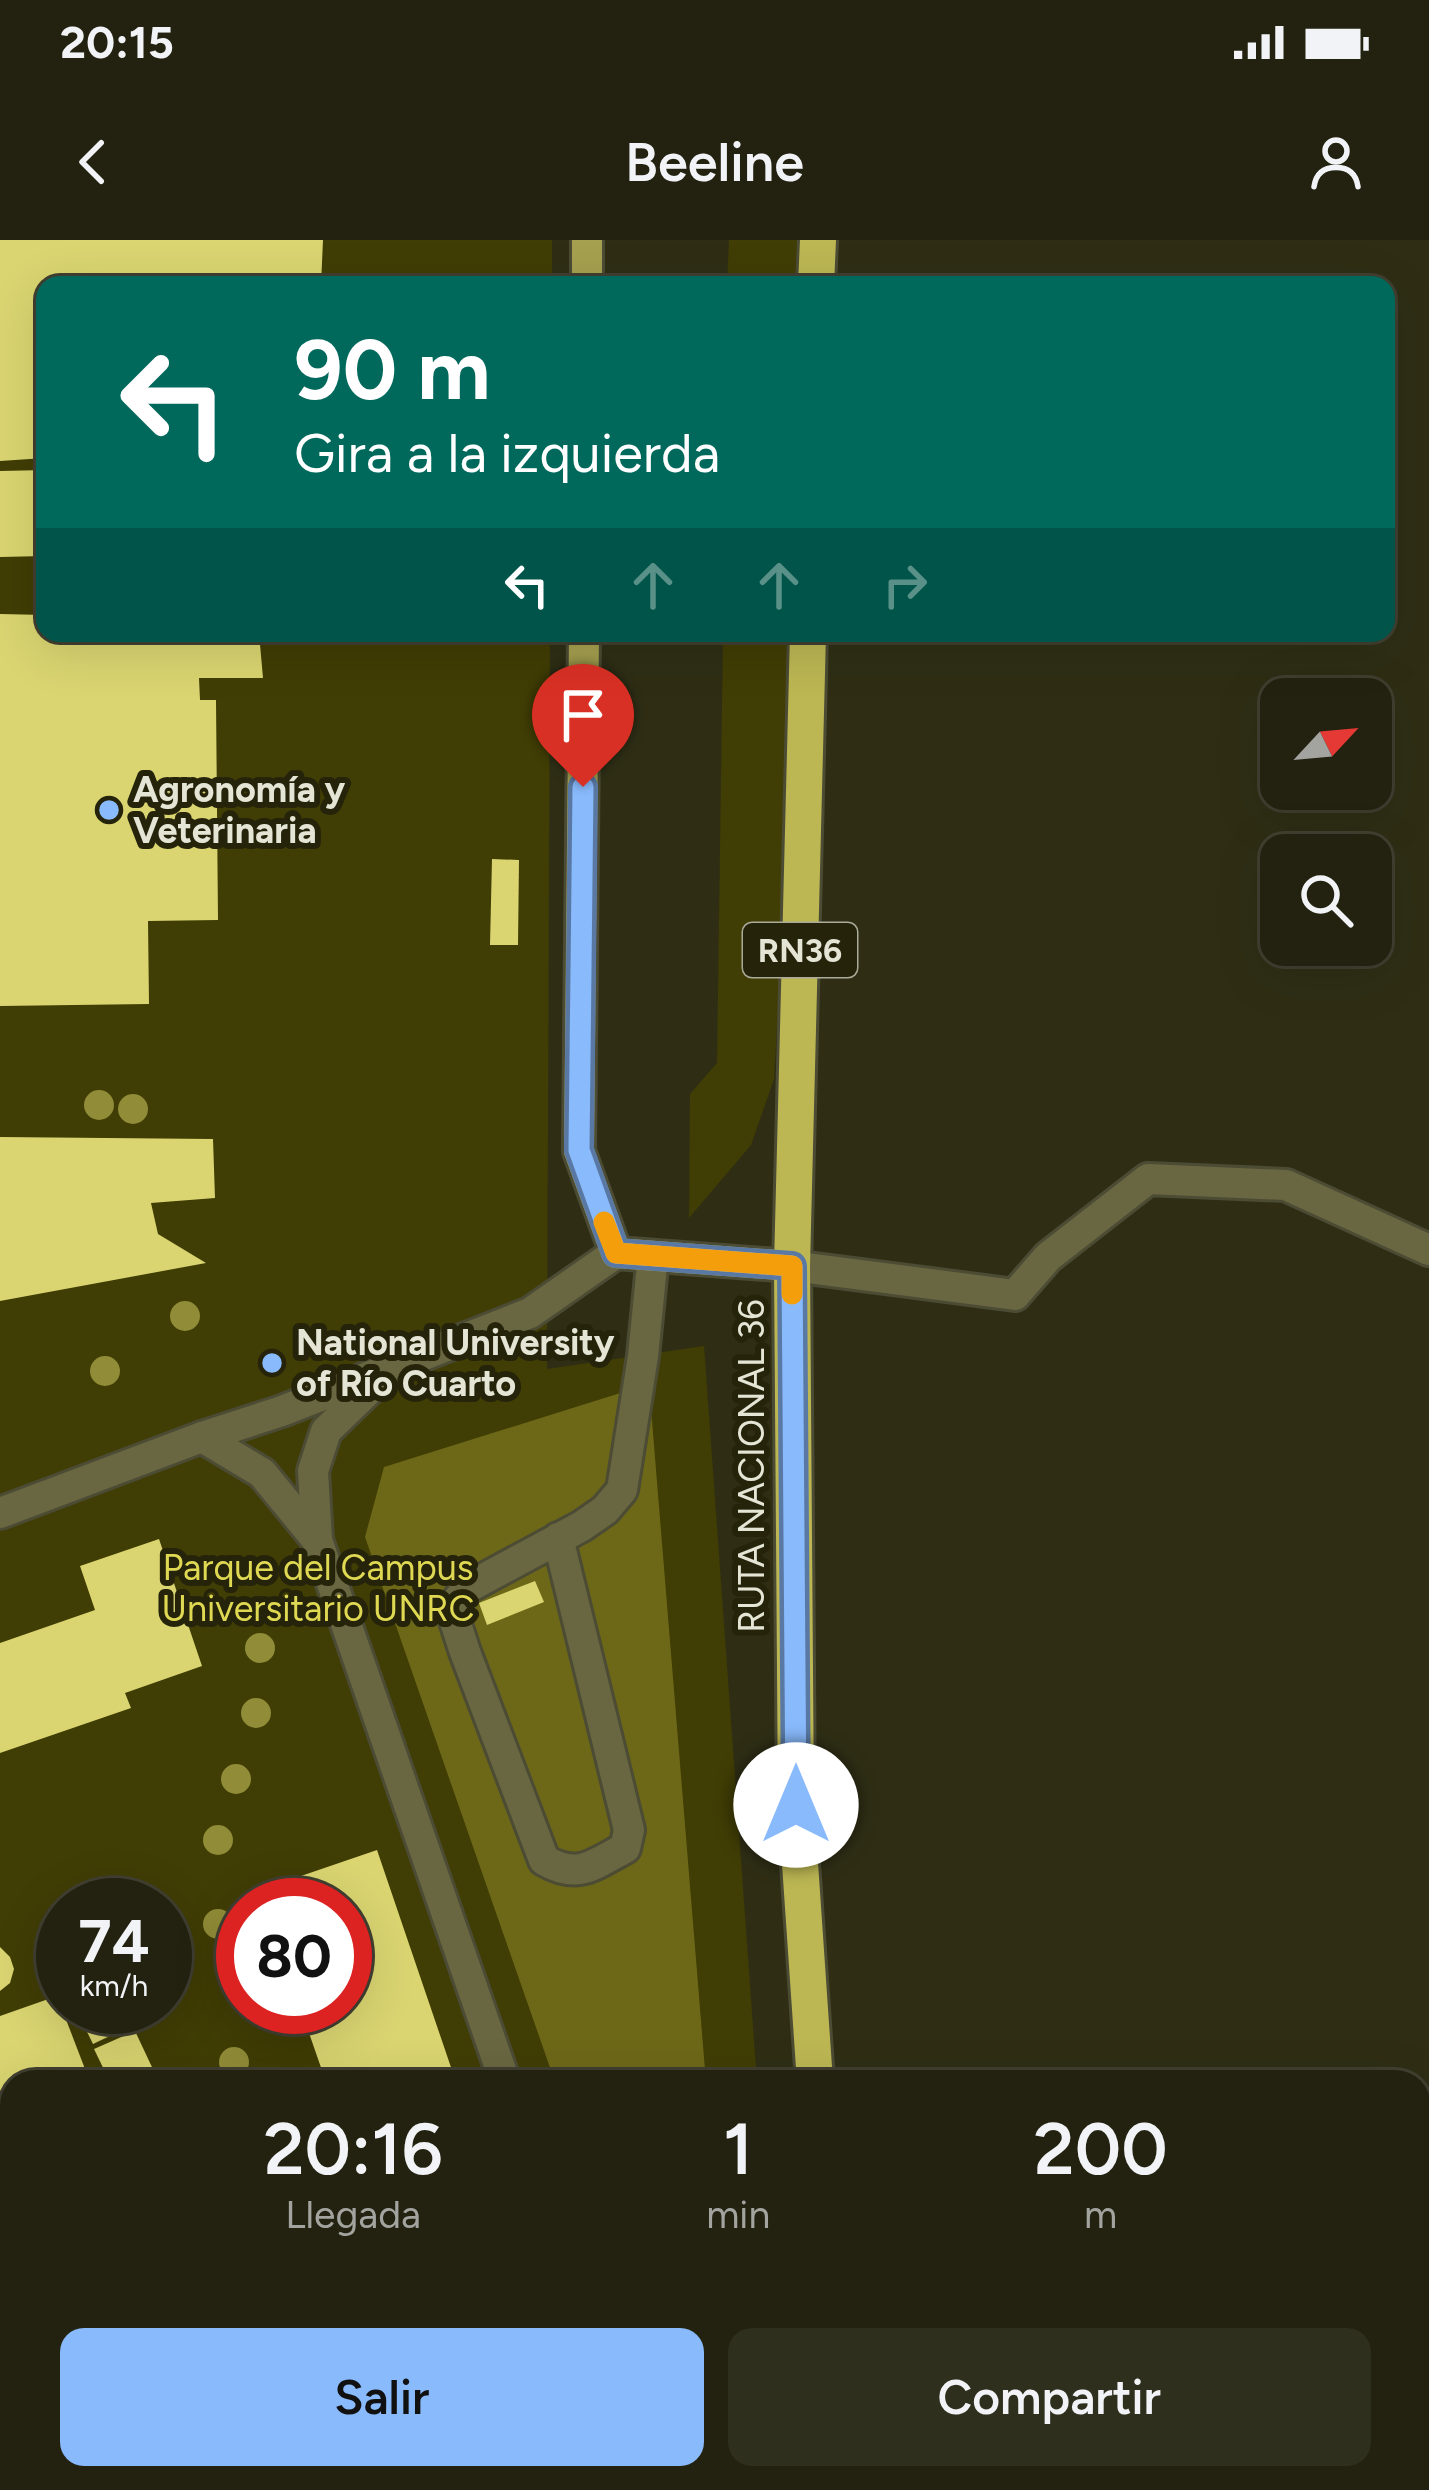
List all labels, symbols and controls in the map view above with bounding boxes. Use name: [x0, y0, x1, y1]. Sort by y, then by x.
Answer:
text: 20:15: [60, 15, 174, 69]
icon: back: [60, 129, 126, 195]
icon: person: [1303, 129, 1369, 195]
text: Beeline: [625, 130, 804, 195]
text: 90 m: [294, 319, 490, 420]
icon: left: [96, 324, 252, 480]
text: Gira a la izquierda: [294, 421, 720, 486]
icon: left: [494, 552, 560, 618]
icon: ahead: [620, 552, 686, 618]
icon: ahead: [746, 552, 812, 618]
icon: right: [872, 552, 938, 618]
pin: [532, 664, 634, 787]
north arrow: [1260, 678, 1392, 810]
map controls: [1260, 678, 1392, 966]
icon: arrive: [550, 682, 616, 748]
place label: Agronomía y Veterinaria: [133, 768, 345, 852]
marker: Agronomía y Veterinaria: [96, 797, 122, 823]
button: search: [1260, 834, 1392, 966]
road number: RN36: [743, 923, 857, 977]
street label: RUTA NACIONAL 36: [730, 1299, 773, 1633]
place label: National University of Río Cuarto: [296, 1321, 615, 1405]
marker: National University of Río Cuarto: [259, 1350, 285, 1376]
park label: Parque del Campus Universitario UNRC: [161, 1546, 475, 1630]
position arrow: [733, 1742, 859, 1868]
speed limit sign: 80: [216, 1878, 372, 2034]
text: 74: [78, 1905, 150, 1977]
text: km/h: [80, 1967, 148, 2004]
text: 20:16: [263, 2106, 443, 2192]
text: 1: [723, 2106, 753, 2192]
text: 200: [1034, 2106, 1168, 2192]
text: Llegada: [285, 2191, 421, 2238]
text: min: [706, 2191, 770, 2238]
text: m: [1084, 2191, 1117, 2238]
button: Salir: [60, 2328, 704, 2466]
button: Compartir: [728, 2328, 1371, 2466]

